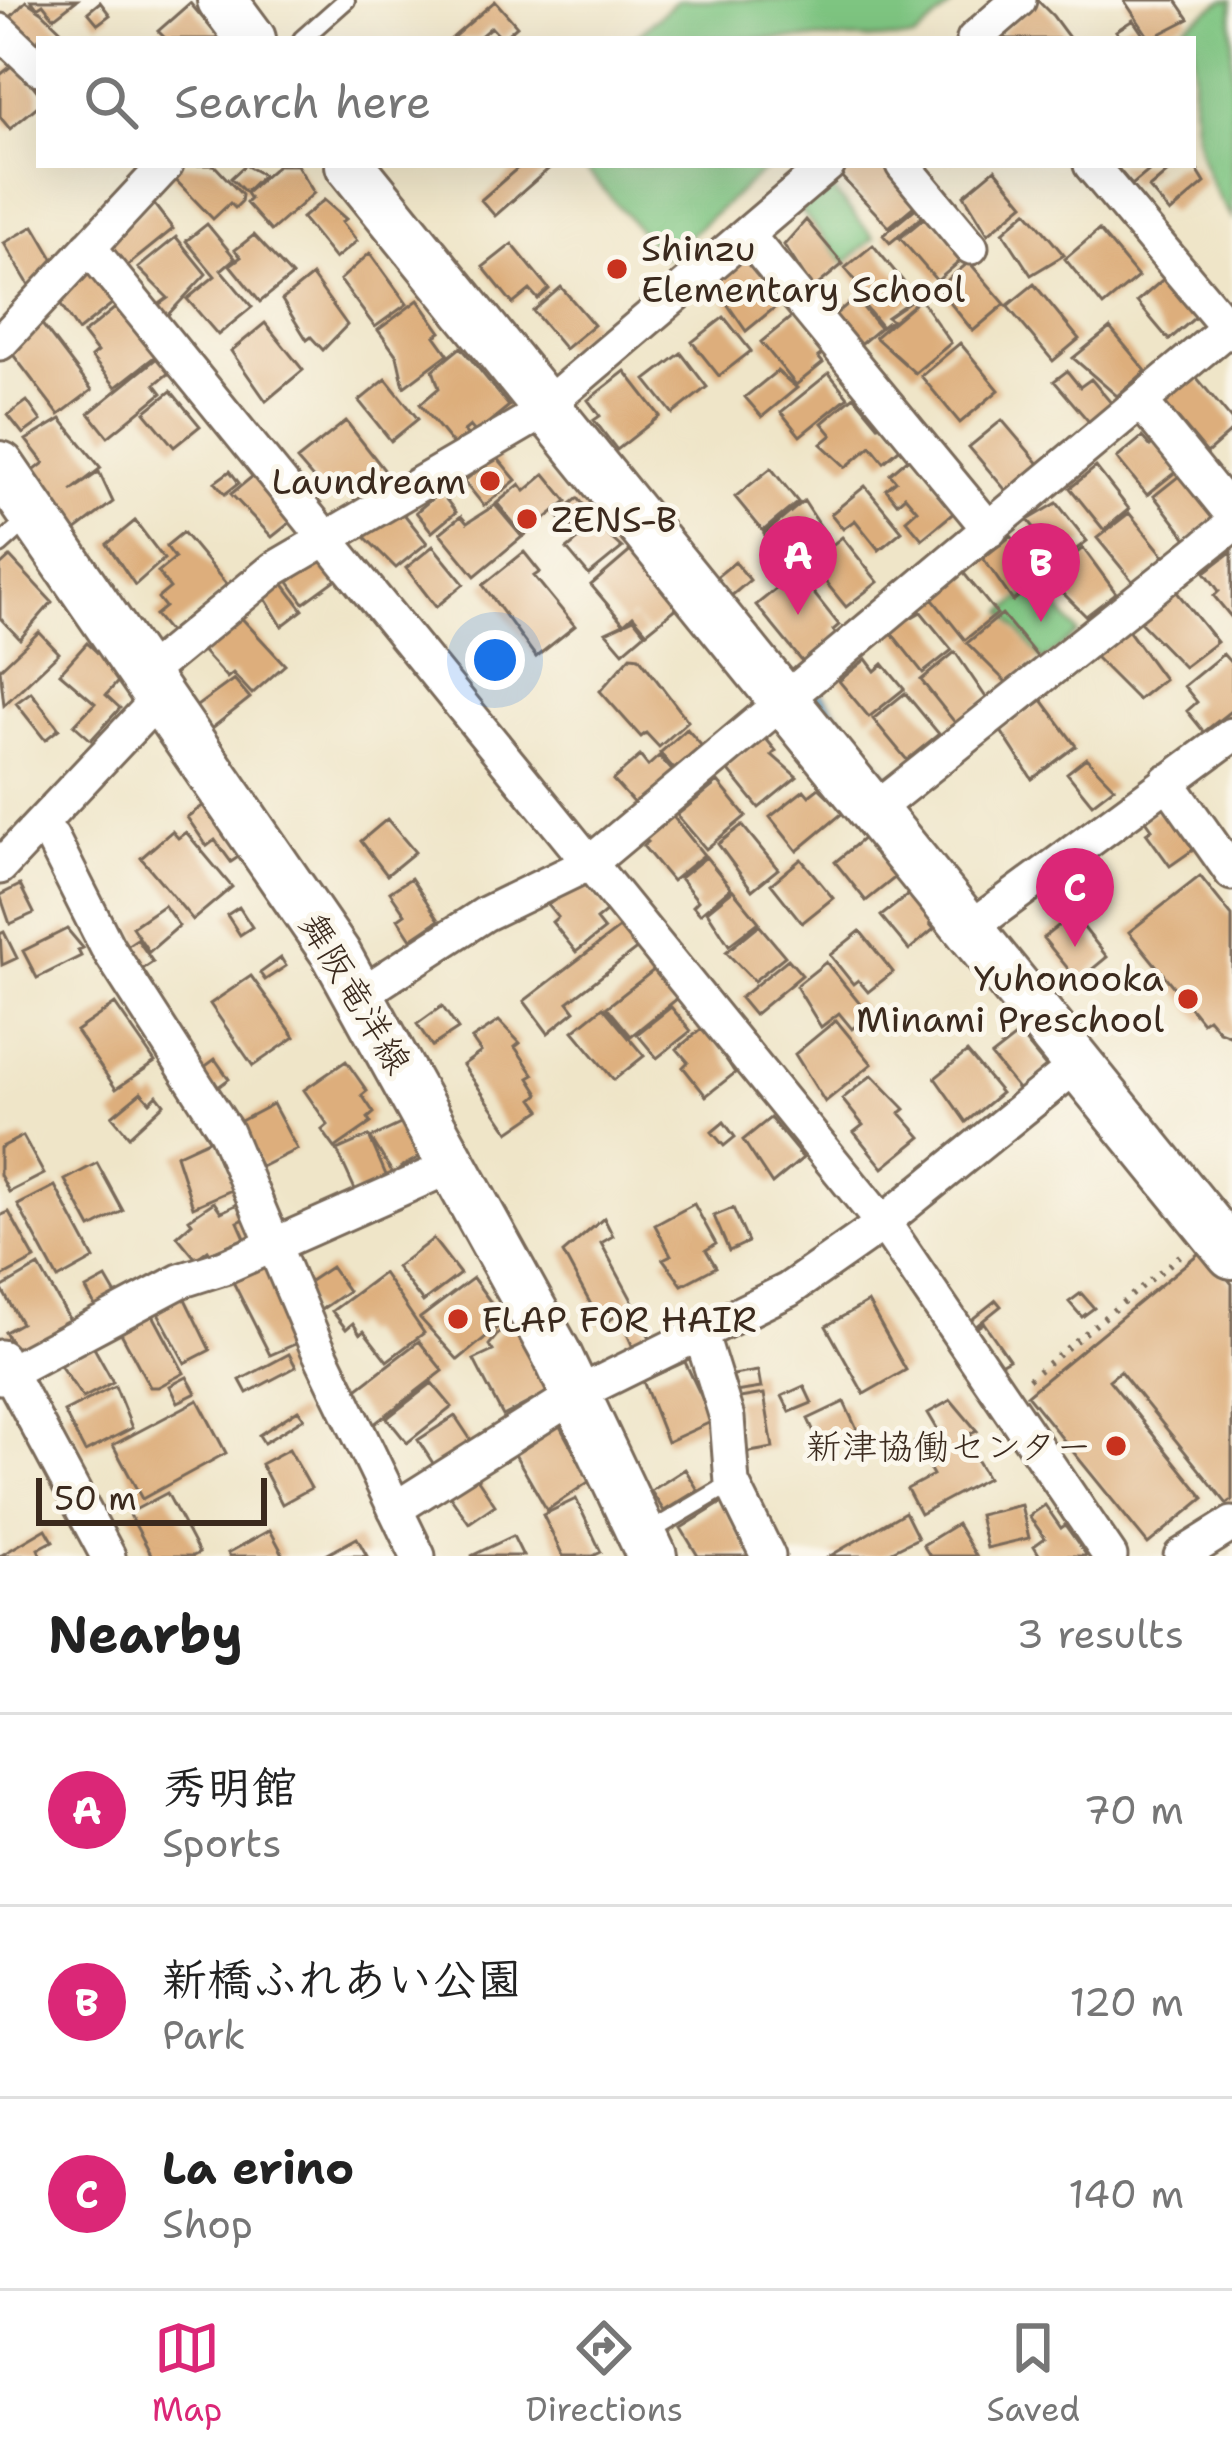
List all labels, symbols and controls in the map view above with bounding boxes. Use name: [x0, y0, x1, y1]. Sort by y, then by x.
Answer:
search box: [36, 36, 1196, 168]
icon: search: [78, 69, 144, 135]
text: Search here: [174, 72, 431, 132]
place label: Shinzu Elementary School: [641, 224, 965, 314]
marker: Shinzu Elementary School: [604, 256, 630, 282]
place label: Laundream: [271, 457, 466, 506]
marker: Laundream: [477, 468, 503, 494]
place label: ZENS-B: [551, 495, 677, 544]
marker: ZENS-B: [514, 506, 540, 532]
pin: A: [759, 516, 837, 615]
pin: B: [1002, 523, 1080, 622]
your location: [465, 630, 525, 690]
pin: C: [1036, 848, 1114, 947]
street label: 舞阪竜洋線: [288, 903, 423, 1083]
place label: Yuhonooka Minami Preschool: [856, 954, 1164, 1044]
marker: Yuhonooka Minami Preschool: [1175, 986, 1201, 1012]
place label: FLAP FOR HAIR: [482, 1295, 757, 1344]
marker: FLAP FOR HAIR: [445, 1306, 471, 1332]
place label: 新津協働センター: [805, 1422, 1092, 1471]
marker: 新津協働センター: [1103, 1433, 1129, 1459]
scale bar: [36, 1472, 267, 1525]
text: 50 m: [54, 1476, 137, 1521]
text: Nearby: [48, 1600, 243, 1668]
text: 3 results: [1017, 1608, 1184, 1660]
text: 秀明館: [162, 1757, 297, 1817]
text: A: [72, 1784, 102, 1836]
text: 70 m: [1083, 1784, 1184, 1836]
text: Sports: [162, 1817, 282, 1869]
text: 新橋ふれあい公園: [162, 1949, 522, 2009]
text: B: [75, 1976, 99, 2028]
text: 120 m: [1069, 1976, 1184, 2028]
text: Park: [162, 2009, 246, 2061]
text: La erino: [162, 2138, 354, 2198]
text: C: [75, 2168, 99, 2220]
text: 140 m: [1068, 2168, 1184, 2220]
text: Shop: [162, 2198, 253, 2250]
tab: Map: [152, 2315, 222, 2432]
tab: Directions: [526, 2315, 683, 2432]
tab: Saved: [987, 2315, 1080, 2432]

